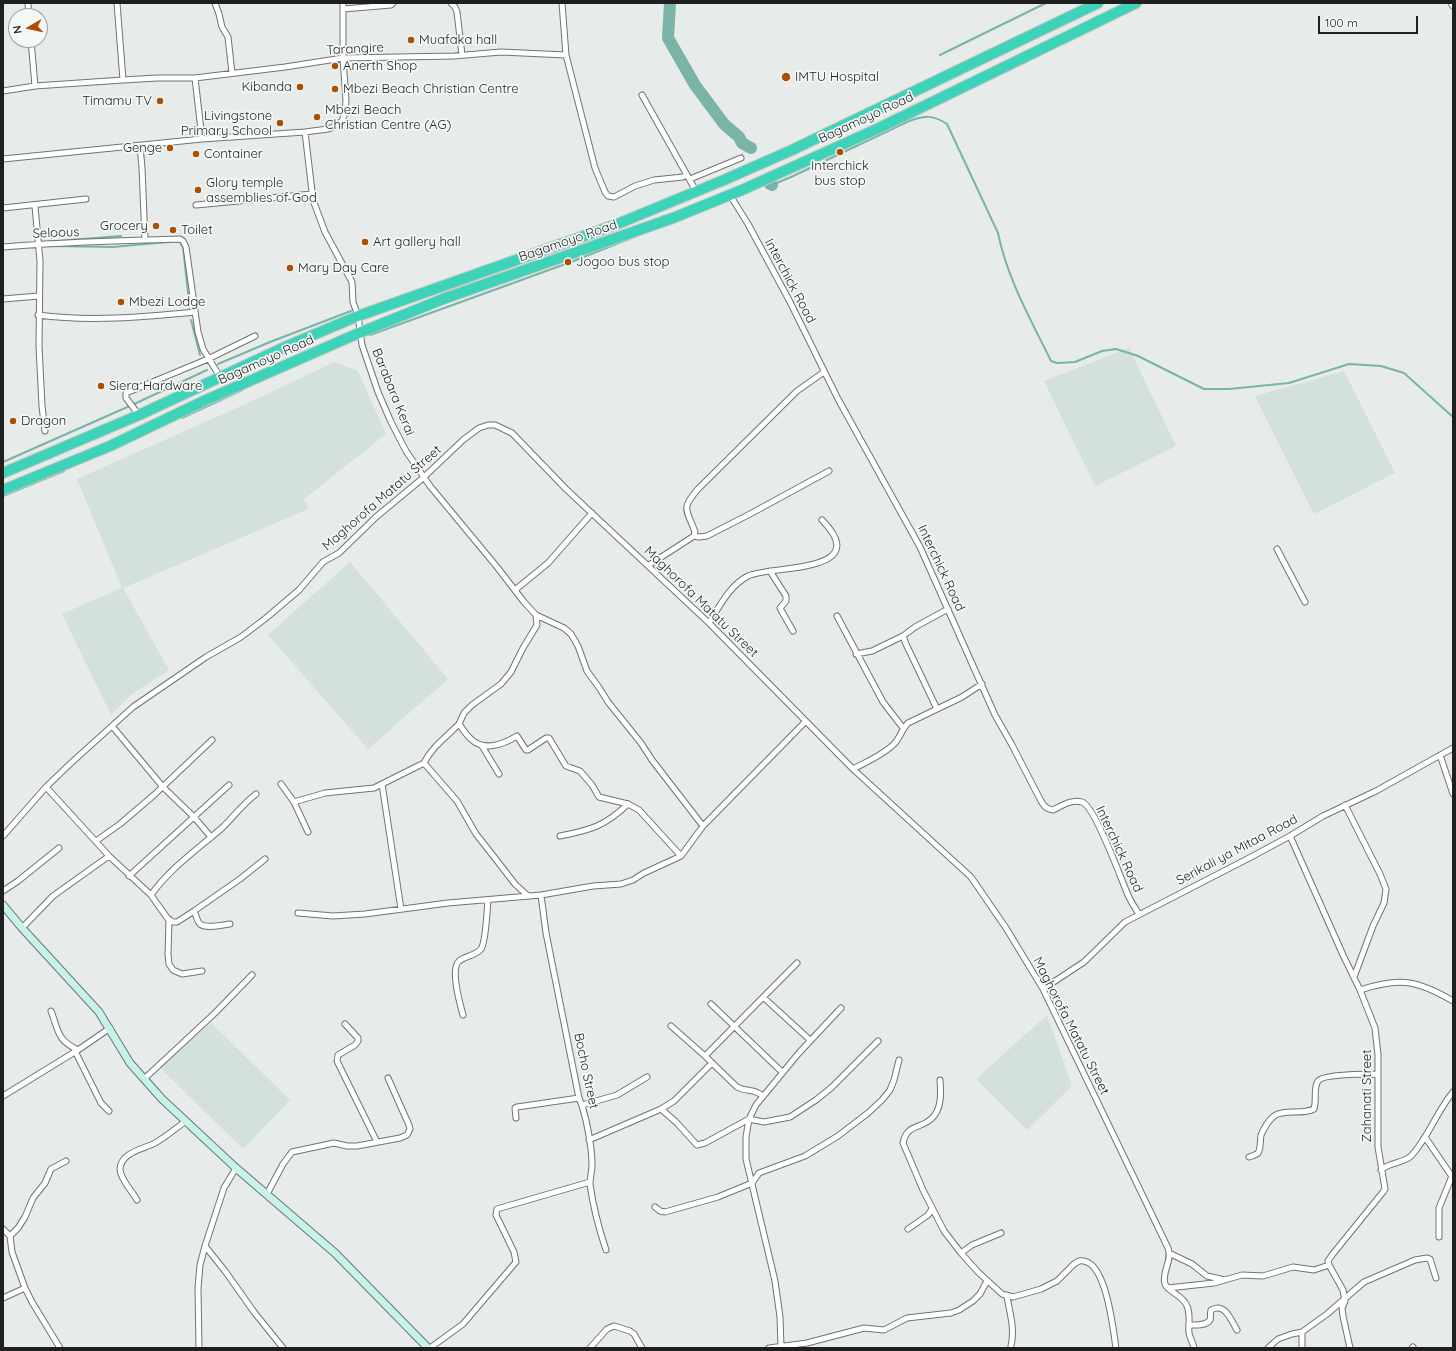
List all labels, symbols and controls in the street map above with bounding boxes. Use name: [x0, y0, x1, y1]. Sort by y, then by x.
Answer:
north arrow: [8, 8, 48, 48]
scale bar: [1320, 8, 1420, 34]
text: 100 m: [1325, 15, 1358, 30]
text: N: [10, 25, 25, 35]
place label: Muafaka hall: [419, 32, 497, 48]
marker: Muafaka hall: [406, 35, 416, 45]
street label: Tarangire: [326, 40, 384, 58]
place label: Anerth Shop: [343, 58, 417, 74]
marker: Anerth Shop: [330, 61, 340, 71]
place label: IMTU Hospital: [795, 69, 879, 85]
marker: IMTU Hospital: [780, 71, 792, 83]
place label: Kibanda: [241, 79, 292, 95]
place label: Mbezi Beach Christian Centre: [343, 81, 519, 97]
marker: Kibanda: [295, 82, 305, 92]
marker: Mbezi Beach Christian Centre: [330, 84, 340, 94]
street label: Bagamoyo Road: [816, 89, 916, 147]
place label: Timamu TV: [82, 93, 152, 109]
marker: Timamu TV: [155, 96, 165, 106]
place label: Mbezi Beach Christian Centre (AG): [325, 102, 451, 133]
place label: Livingstone Primary School: [181, 108, 272, 139]
marker: Mbezi Beach Christian Centre (AG): [312, 112, 322, 122]
marker: Livingstone Primary School: [275, 118, 285, 128]
place label: Genge: [123, 140, 162, 156]
marker: Genge: [165, 143, 175, 153]
place label: Container: [204, 146, 263, 162]
marker: Interchick bus stop: [835, 147, 845, 157]
marker: Container: [191, 149, 201, 159]
place label: Interchick bus stop: [811, 158, 869, 189]
place label: Glory temple assemblies of God: [206, 175, 317, 206]
marker: Glory temple assemblies of God: [193, 185, 203, 195]
street label: Bagamoyo Road: [517, 217, 619, 265]
place label: Grocery: [100, 218, 148, 234]
marker: Grocery: [151, 221, 161, 231]
place label: Toilet: [181, 222, 213, 238]
street label: Seloous: [32, 224, 80, 242]
marker: Toilet: [168, 225, 178, 235]
place label: Art gallery hall: [373, 234, 461, 250]
street label: Interchick Road: [761, 236, 819, 326]
marker: Art gallery hall: [360, 237, 370, 247]
place label: Jogoo bus stop: [576, 254, 669, 270]
marker: Jogoo bus stop: [563, 257, 573, 267]
place label: Mary Day Care: [298, 260, 389, 276]
marker: Mary Day Care: [285, 263, 295, 273]
place label: Mbezi Lodge: [129, 294, 205, 310]
marker: Mbezi Lodge: [116, 297, 126, 307]
street label: Bagamoyo Road: [216, 332, 316, 388]
street label: Barabara Kerai: [368, 346, 418, 438]
place label: Siera Hardware: [109, 378, 202, 394]
marker: Siera Hardware: [96, 381, 106, 391]
place label: Dragon: [21, 413, 66, 429]
marker: Dragon: [8, 416, 18, 426]
street label: Maghorofa Matatu Street: [319, 442, 445, 554]
street label: Interchick Road: [914, 522, 968, 614]
street label: Maghorofa Matatu Street: [641, 543, 761, 661]
street label: Interchick Road: [1092, 803, 1146, 895]
street label: Serikali ya Mitaa Road: [1174, 811, 1300, 889]
street label: Maghorofa Matatu Street: [1029, 955, 1113, 1097]
street label: Bocho Street: [570, 1032, 602, 1110]
street label: Zahanati Street: [1359, 1049, 1375, 1143]

